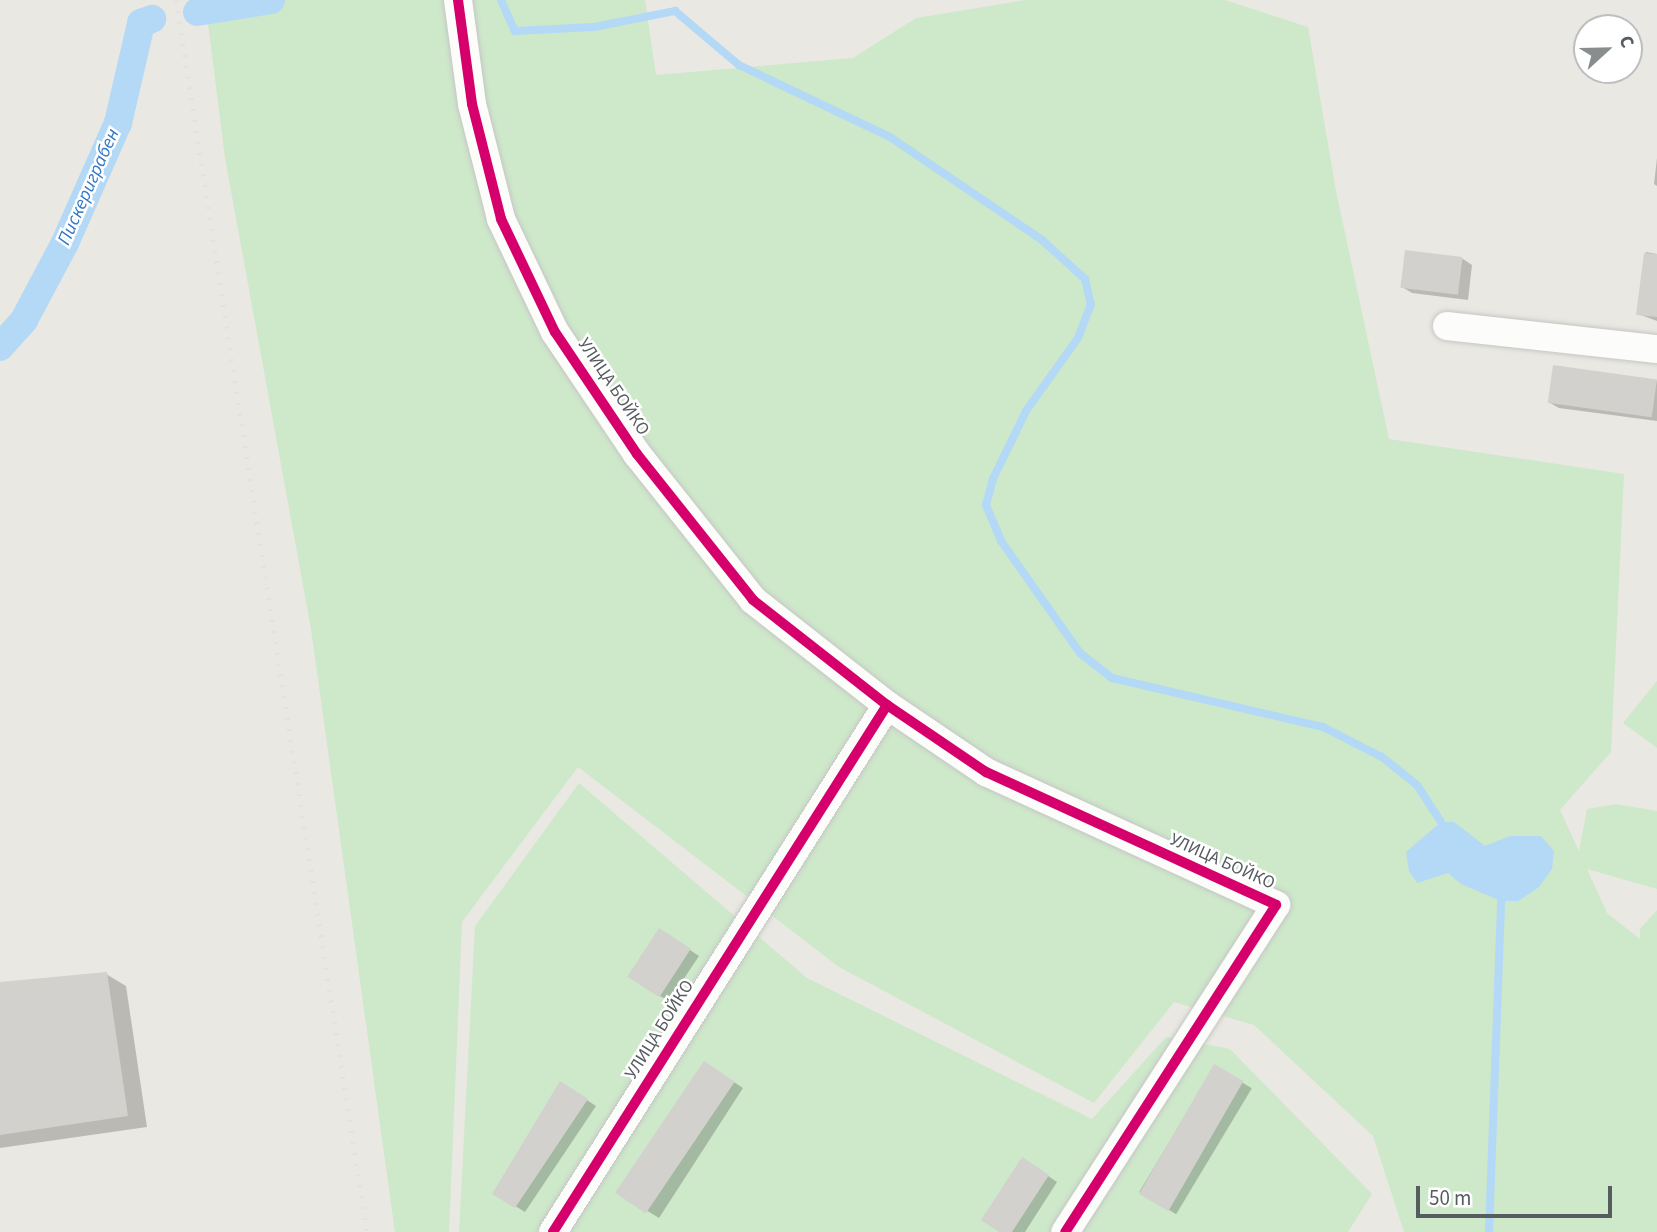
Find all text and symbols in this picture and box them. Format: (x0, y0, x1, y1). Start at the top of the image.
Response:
north arrow (1573, 14, 1643, 84)
text: С (1611, 32, 1641, 52)
water label: Пискериграбен (53, 125, 125, 249)
street label: УЛИЦА БОЙКО (573, 334, 653, 440)
street label: УЛИЦА БОЙКО (1166, 829, 1278, 895)
street label: УЛИЦА БОЙКО (621, 977, 699, 1083)
scale bar (1419, 1172, 1615, 1216)
text: 50 m (1429, 1183, 1471, 1213)

